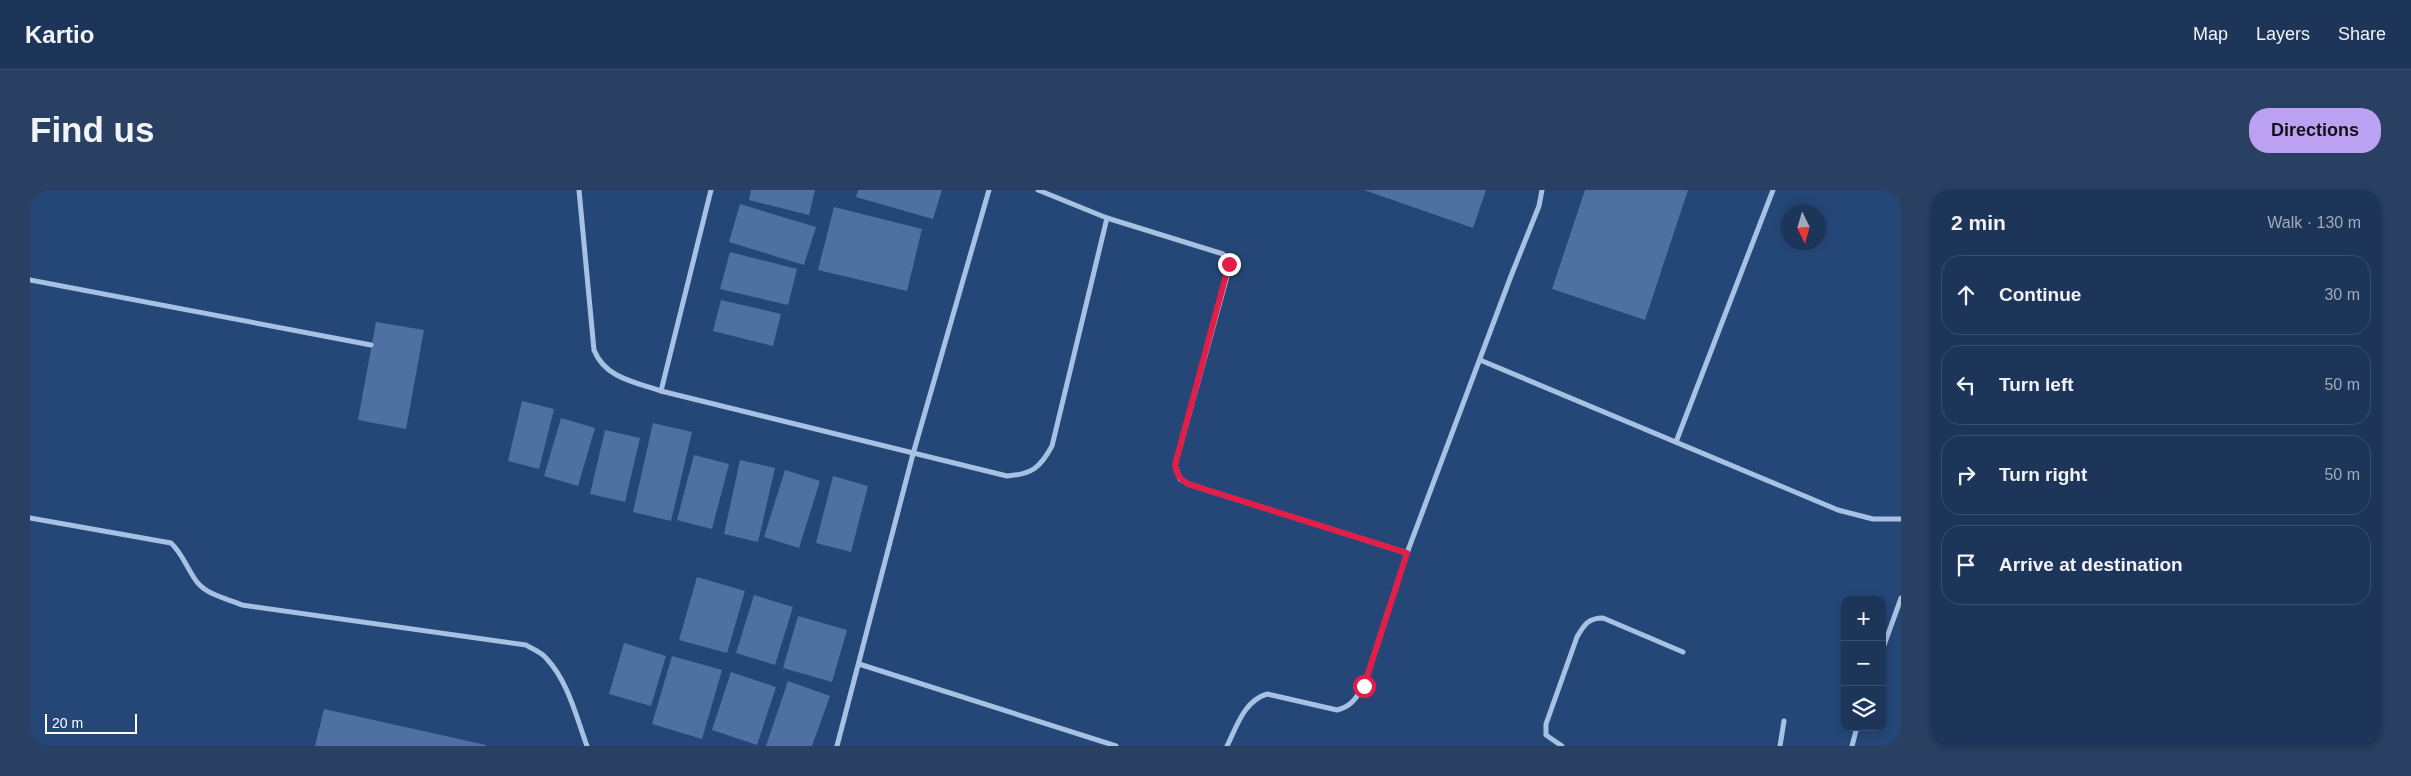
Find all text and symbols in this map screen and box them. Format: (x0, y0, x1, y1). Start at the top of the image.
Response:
text: Kartio (25, 21, 94, 48)
text: Map (2193, 24, 2228, 44)
text: Layers (2256, 24, 2310, 44)
text: Share (2338, 24, 2386, 44)
button: Directions (2249, 108, 2381, 153)
text: Find us (30, 110, 154, 149)
north arrow (1781, 205, 1826, 250)
text: 2 min (1951, 211, 2006, 234)
text: Walk · 130 m (2267, 214, 2361, 231)
route end (1218, 253, 1241, 276)
icon: ahead (1952, 281, 1980, 309)
text: Continue (1999, 284, 2081, 305)
text: 30 m (2324, 286, 2360, 303)
icon: left (1952, 371, 1980, 399)
text: Turn left (1999, 374, 2074, 395)
text: 50 m (2324, 376, 2360, 393)
icon: right (1952, 461, 1980, 489)
text: Turn right (1999, 464, 2087, 485)
text: 50 m (2324, 466, 2360, 483)
icon: arrive (1952, 551, 1980, 579)
text: Arrive at destination (1999, 554, 2183, 575)
map controls (1841, 596, 1886, 731)
button: + (1841, 596, 1886, 641)
button: − (1841, 641, 1886, 686)
route start (1353, 675, 1376, 698)
button: layers (1841, 686, 1886, 731)
scale bar (45, 711, 138, 734)
text: 20 m (52, 715, 83, 731)

